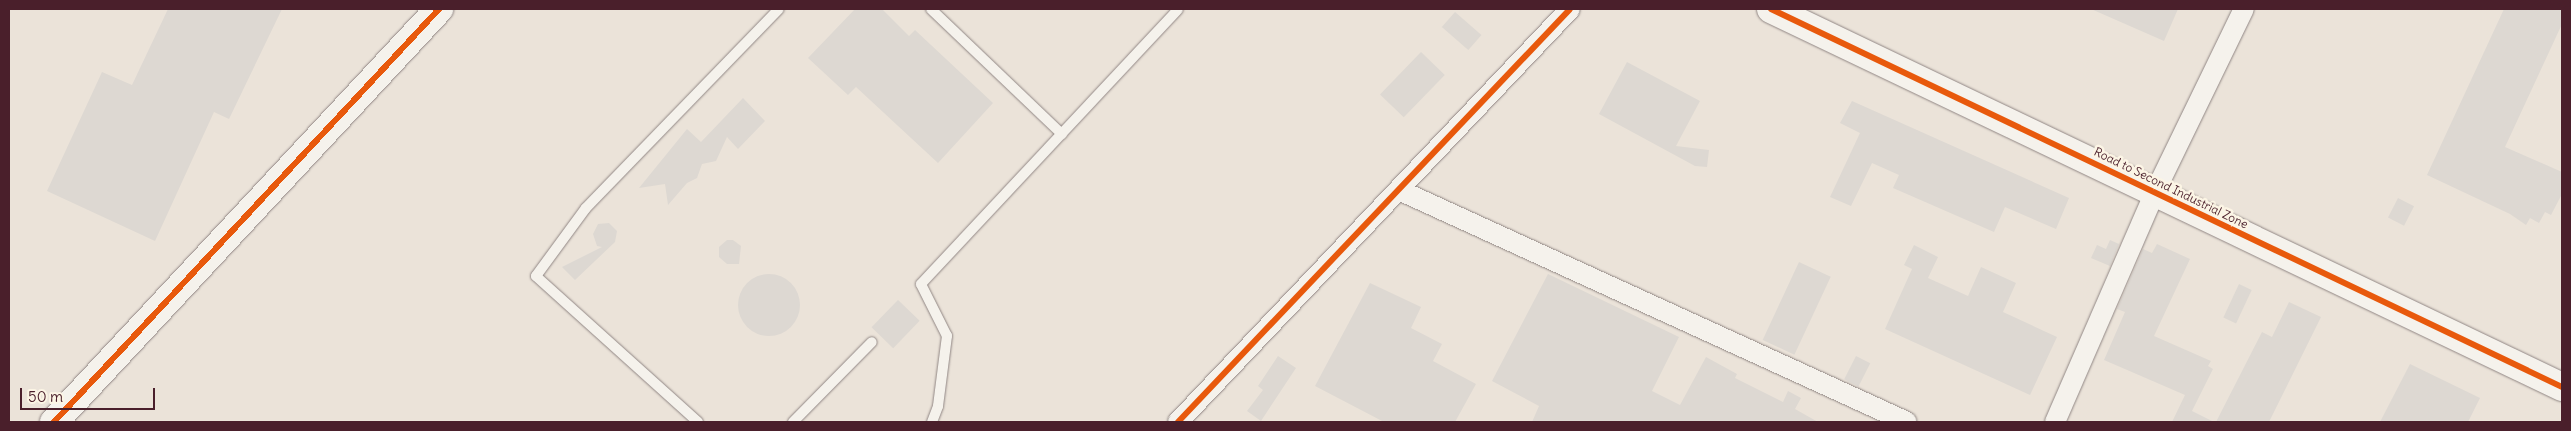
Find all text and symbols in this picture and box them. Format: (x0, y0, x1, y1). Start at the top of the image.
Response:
street label: Road to Second Industrial Zone (2092, 144, 2250, 232)
scale bar (22, 378, 158, 410)
text: 50 m (28, 387, 63, 406)

